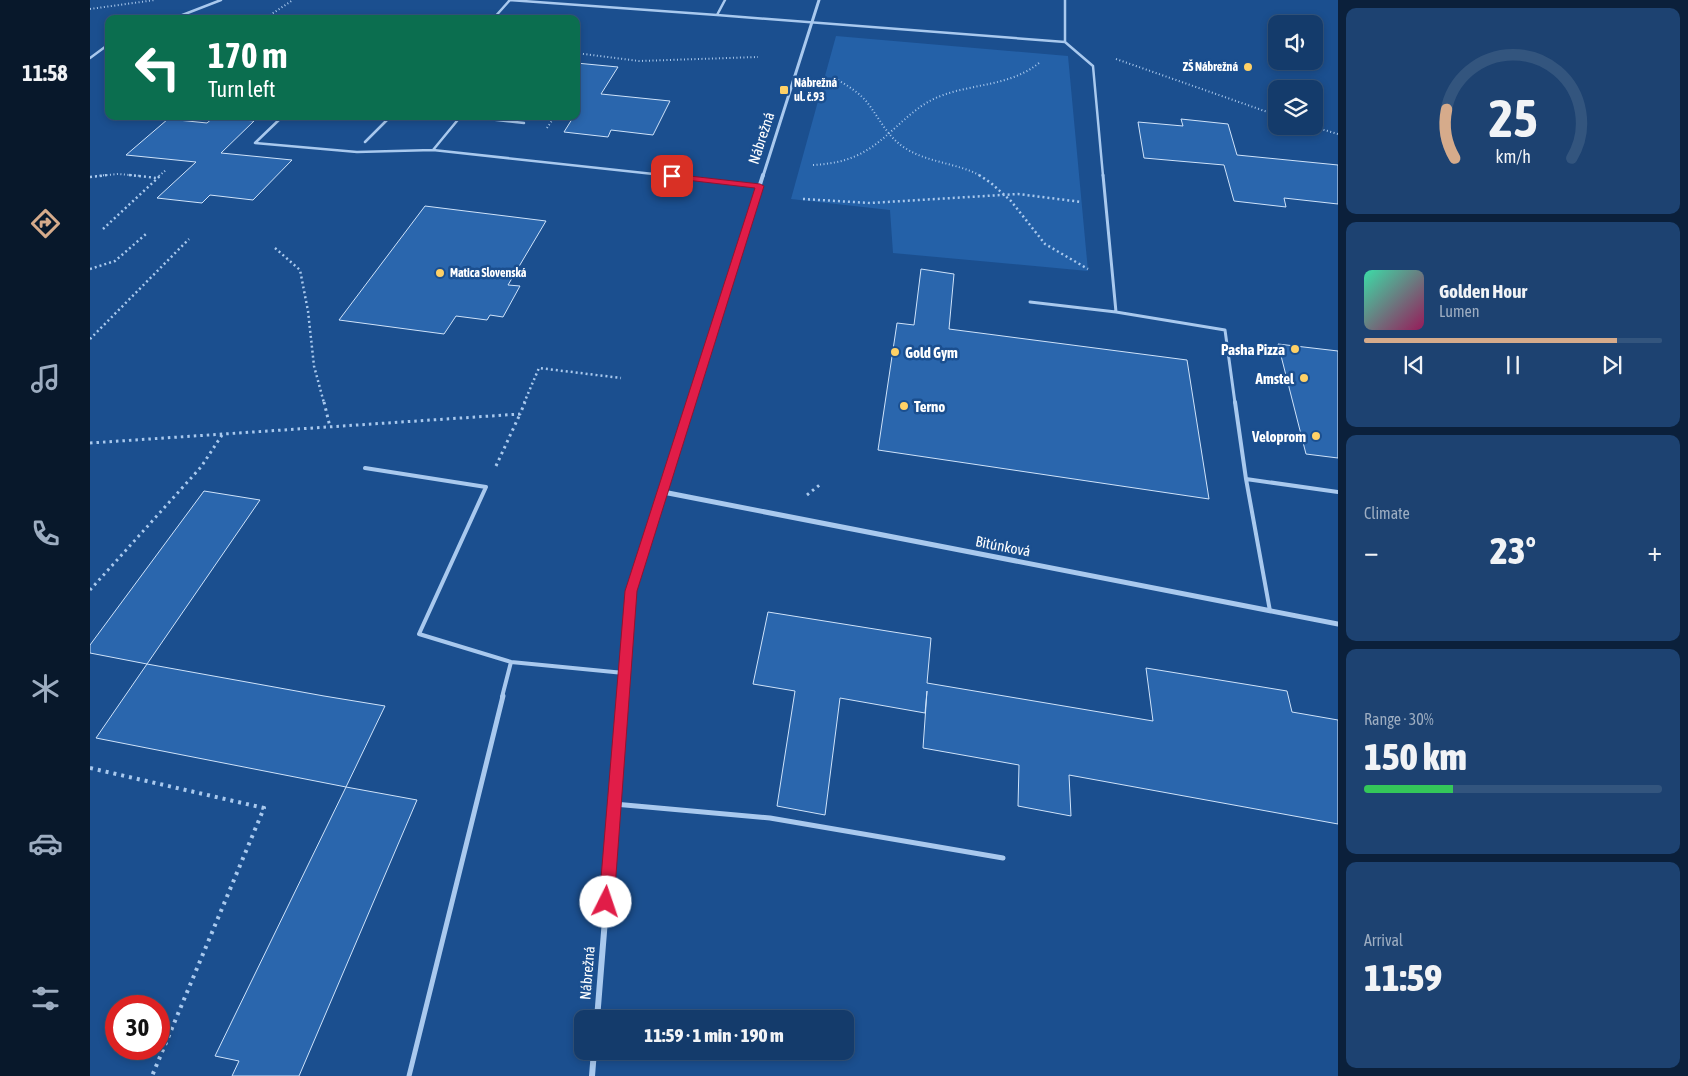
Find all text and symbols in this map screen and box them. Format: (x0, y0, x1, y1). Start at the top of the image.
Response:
map controls (1268, 15, 1323, 135)
button: sound (1268, 15, 1323, 70)
icon: left (125, 35, 190, 100)
text: 170 m (208, 35, 287, 75)
place label: ZŠ Nábrežná (1183, 59, 1238, 74)
text: 11:58 (22, 60, 68, 86)
marker: ZŠ Nábrežná (1242, 61, 1254, 73)
text: Turn left (208, 76, 275, 102)
place label: Nábrežná ul. č.93 (794, 76, 837, 104)
button: layers (1268, 80, 1323, 135)
marker: Nábrežná ul. č.93 (778, 84, 790, 96)
text: 25 (1489, 88, 1537, 148)
street label: Nábrežná (745, 110, 777, 166)
text: km/h (1495, 146, 1531, 167)
pin (651, 155, 693, 197)
icon: arrive (658, 162, 686, 190)
icon: directions (28, 206, 63, 241)
place label: Matica Slovenská (450, 266, 527, 280)
marker: Matica Slovenská (434, 267, 446, 279)
text: Golden Hour (1439, 280, 1527, 302)
text: Lumen (1439, 302, 1479, 320)
place label: Pasha Pizza (1221, 341, 1285, 358)
marker: Pasha Pizza (1289, 343, 1301, 355)
place label: Gold Gym (905, 344, 958, 361)
marker: Gold Gym (889, 346, 901, 358)
icon: previous (1400, 351, 1428, 379)
icon: pause (1499, 351, 1527, 379)
icon: next (1598, 351, 1626, 379)
icon: music (28, 361, 63, 396)
place label: Amstel (1255, 370, 1295, 387)
marker: Amstel (1298, 372, 1310, 384)
place label: Terno (914, 398, 945, 415)
marker: Terno (898, 400, 910, 412)
place label: Veloprom (1251, 428, 1306, 445)
marker: Veloprom (1310, 430, 1322, 442)
text: Climate (1364, 504, 1410, 522)
icon: phone (28, 516, 63, 551)
text: 23° (1490, 529, 1536, 572)
street label: Bitúnková (974, 532, 1032, 560)
text: − (1364, 535, 1379, 567)
text: + (1647, 535, 1662, 567)
icon: climate (28, 671, 63, 706)
text: Range · 30% (1364, 710, 1434, 728)
text: 150 km (1364, 735, 1467, 778)
icon: car (28, 826, 63, 861)
position arrow (579, 875, 631, 927)
text: Arrival (1364, 931, 1403, 949)
street label: Nábrežná (576, 945, 598, 1001)
text: 11:59 (1364, 956, 1442, 999)
icon: filters (28, 981, 63, 1016)
speed limit sign: 30 (105, 995, 170, 1060)
text: 11:59 · 1 min · 190 m (644, 1024, 784, 1046)

